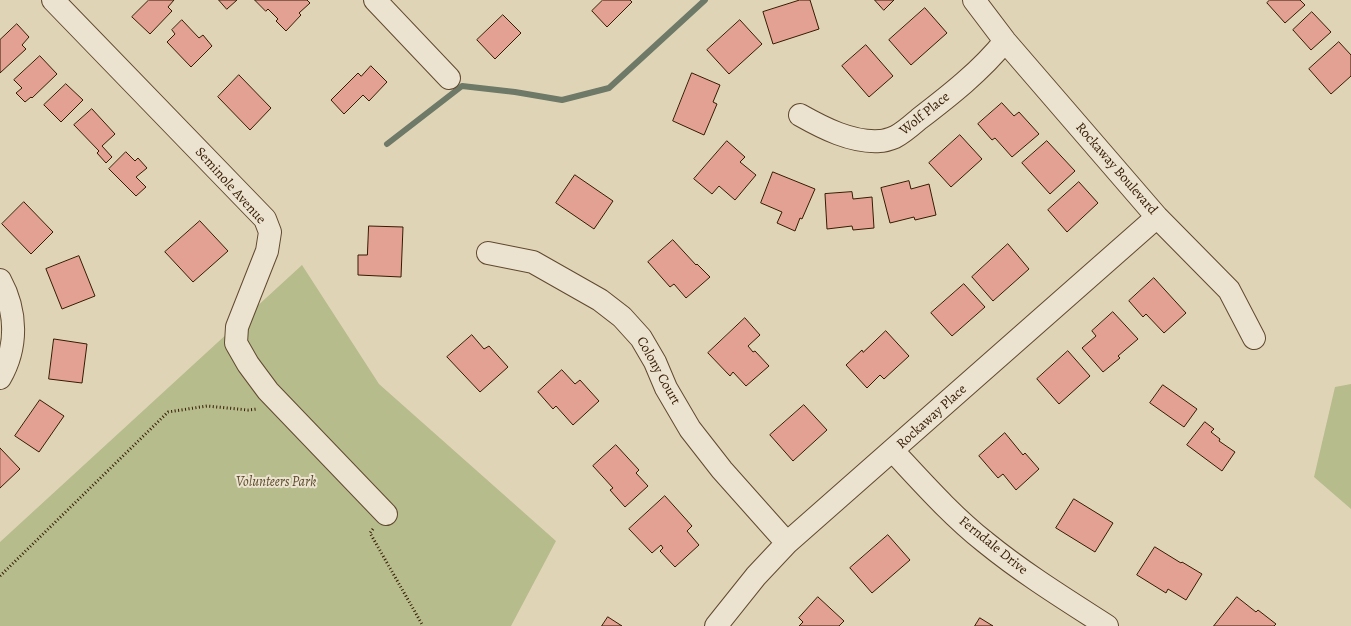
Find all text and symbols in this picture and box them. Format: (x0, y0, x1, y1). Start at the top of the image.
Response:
street label: Wolf Place (897, 89, 953, 139)
street label: Rockaway Boulevard (1071, 119, 1161, 219)
street label: Seminole Avenue (191, 144, 269, 228)
street label: Colony Court (632, 334, 684, 408)
street label: Rockaway Place (893, 381, 971, 453)
park label: Volunteers Park (236, 475, 316, 491)
street label: Ferndale Drive (955, 513, 1031, 579)

